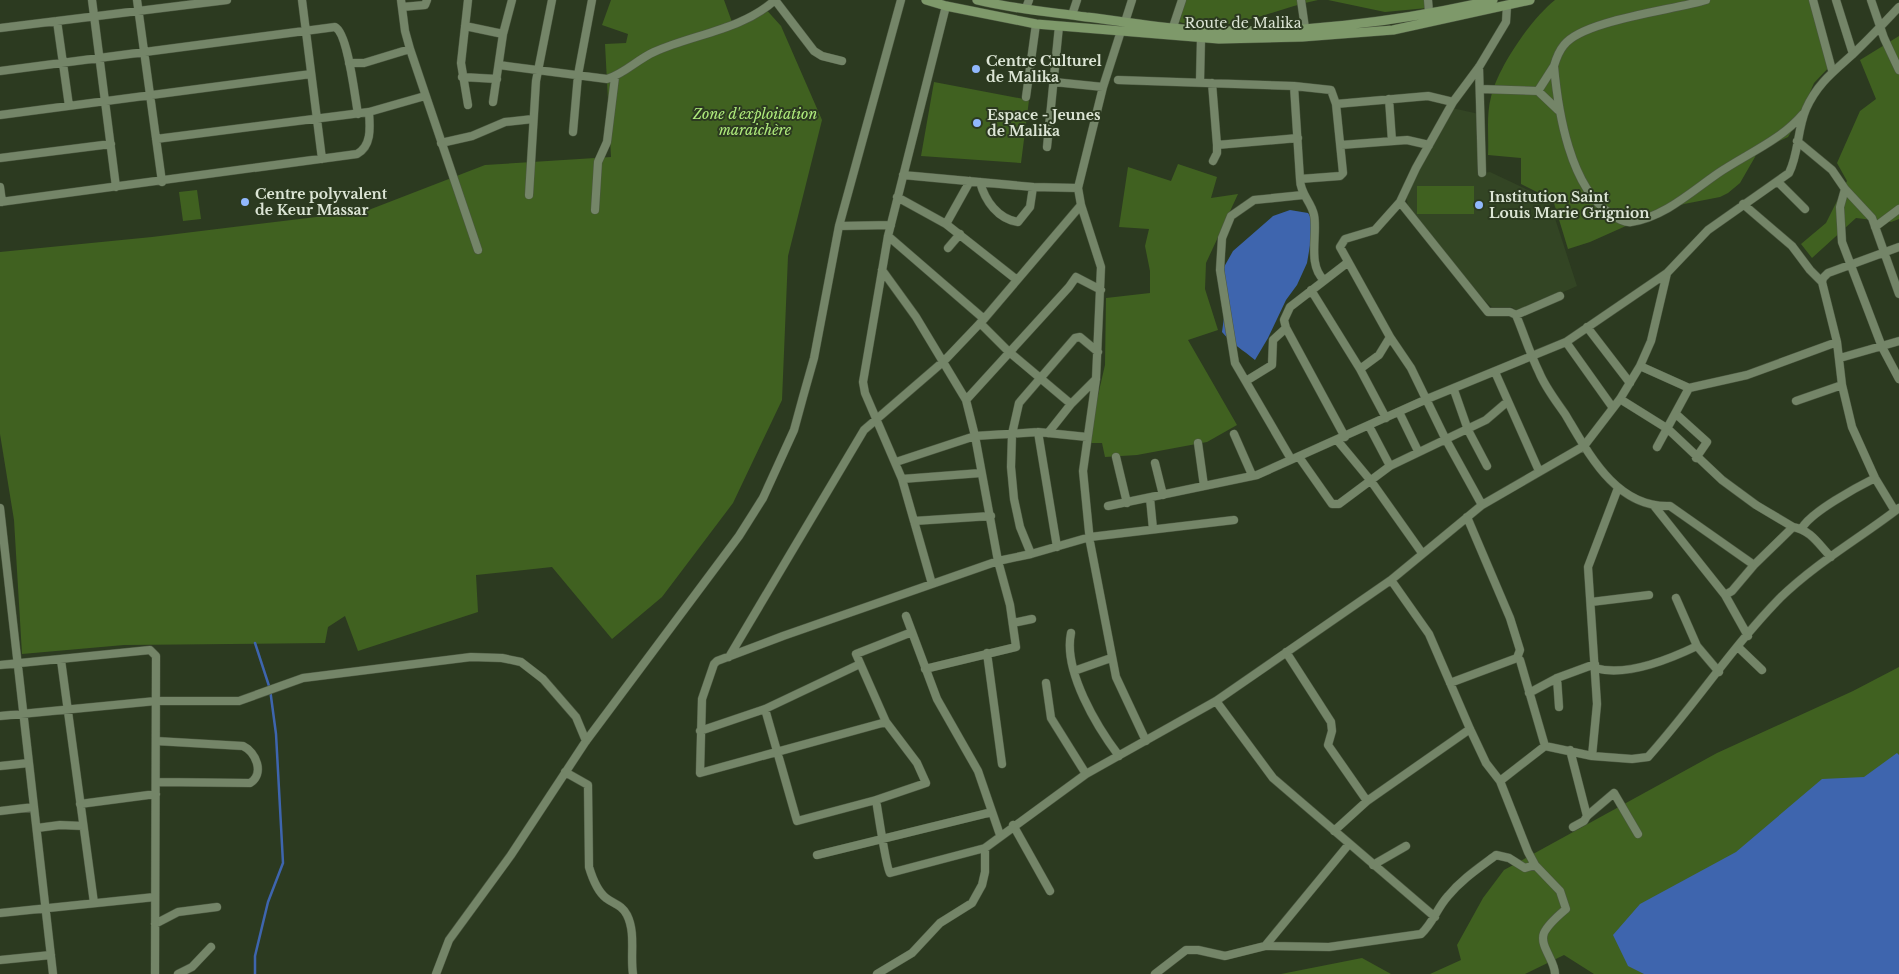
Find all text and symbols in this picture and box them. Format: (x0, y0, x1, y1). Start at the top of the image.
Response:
street label: Route de Malika (1185, 14, 1302, 32)
place label: Centre Culturel de Malika (986, 52, 1102, 86)
marker: Centre Culturel de Malika (970, 63, 982, 75)
park label: Zone d'exploitation maraichère (692, 105, 817, 139)
place label: Espace - Jeunes de Malika (987, 106, 1101, 140)
marker: Espace - Jeunes de Malika (971, 117, 983, 129)
place label: Centre polyvalent de Keur Massar (255, 185, 388, 219)
place label: Institution Saint Louis Marie Grignion (1489, 188, 1650, 222)
marker: Centre polyvalent de Keur Massar (239, 196, 251, 208)
marker: Institution Saint Louis Marie Grignion (1473, 199, 1485, 211)

